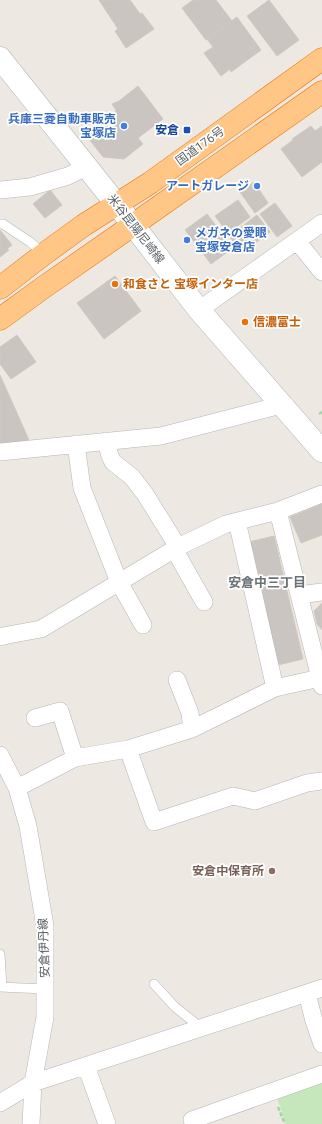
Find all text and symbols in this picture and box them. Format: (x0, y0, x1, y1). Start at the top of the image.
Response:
place label: 兵庫三菱自動車販売 宝塚店 (8, 112, 116, 140)
marker: 兵庫三菱自動車販売 宝塚店 (119, 121, 129, 131)
place label: 安倉 (155, 123, 179, 137)
street label: 国道176号 (173, 124, 227, 168)
marker: 安倉 (182, 125, 192, 135)
place label: アートガレージ (166, 179, 249, 193)
marker: アートガレージ (252, 181, 262, 191)
street label: 米谷昆陽尼崎線 (105, 192, 167, 266)
place label: メガネの愛眼 宝塚安倉店 (195, 226, 267, 254)
marker: メガネの愛眼 宝塚安倉店 (182, 235, 192, 245)
place label: 和食さと 宝塚インター店 (123, 277, 258, 291)
marker: 和食さと 宝塚インター店 (110, 279, 120, 289)
place label: 信濃富士 (253, 315, 301, 329)
marker: 信濃富士 (240, 317, 250, 327)
district label: 安倉中三丁目 (228, 575, 306, 590)
place label: 安倉中保育所 (192, 864, 264, 878)
marker: 安倉中保育所 (267, 866, 277, 876)
street label: 安倉伊丹線 (36, 918, 52, 978)

